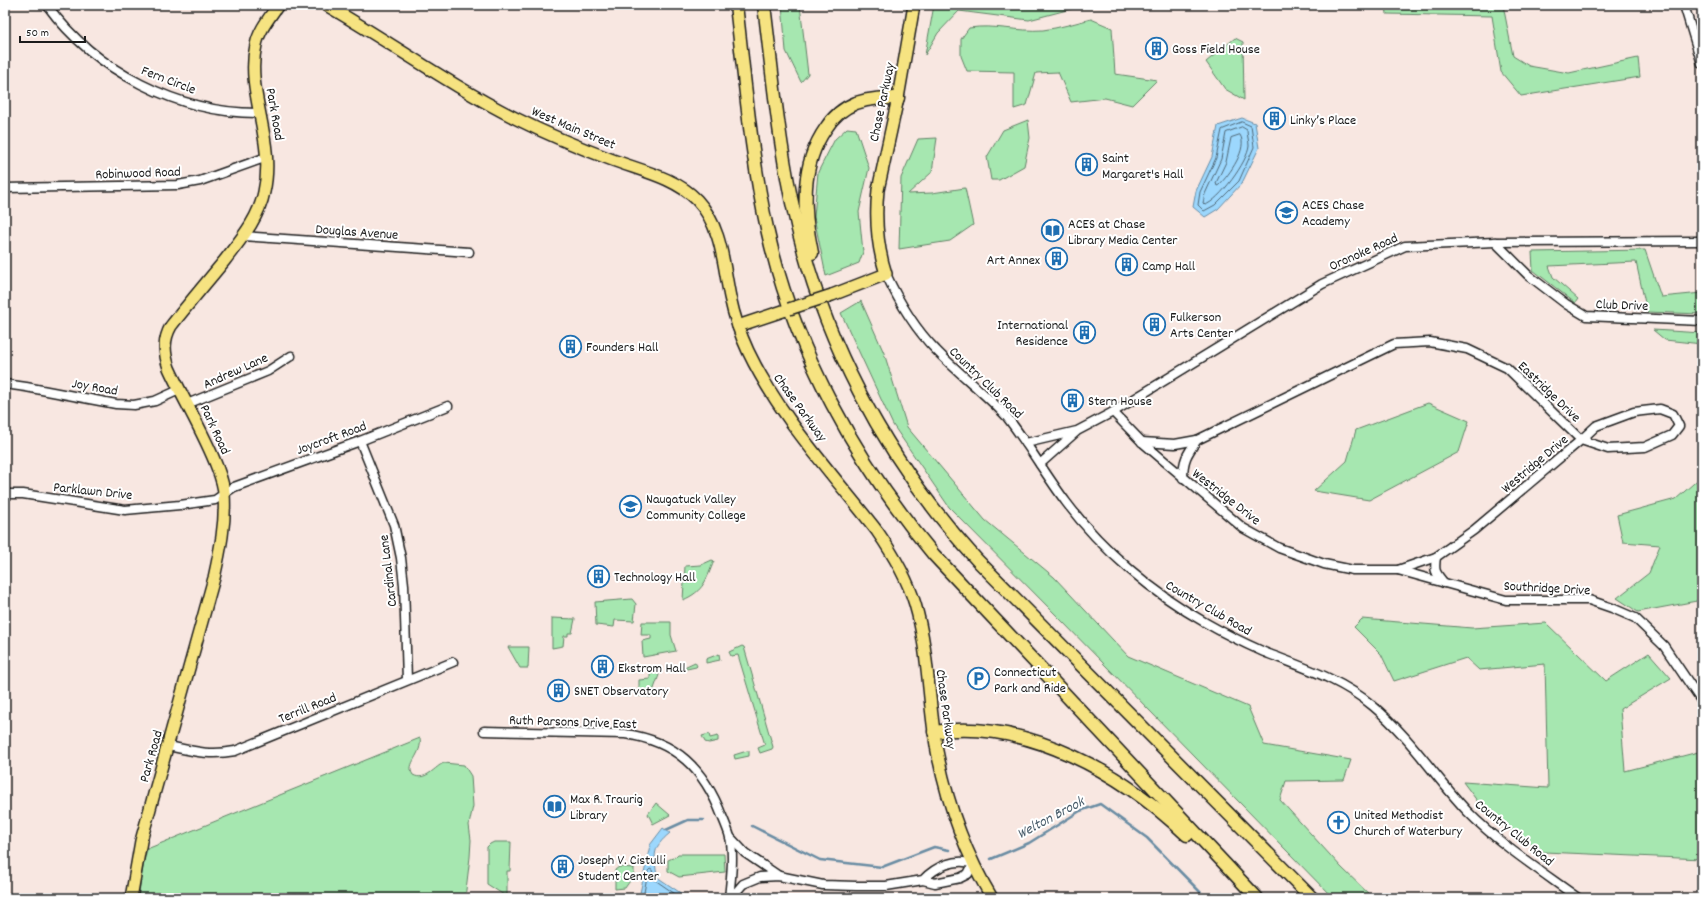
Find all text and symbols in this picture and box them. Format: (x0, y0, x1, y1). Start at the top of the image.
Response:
scale bar (20, 18, 85, 44)
text: 50 m (26, 25, 49, 42)
building icon: Goss Field House (1144, 35, 1170, 61)
place label: Goss Field House (1172, 40, 1260, 60)
street label: Fern Circle (138, 61, 199, 100)
street label: Chase Parkway (865, 61, 901, 144)
street label: Park Road (260, 86, 289, 142)
street label: West Main Street (528, 102, 618, 156)
building icon: Linky’s Place (1261, 106, 1287, 132)
place label: Linky’s Place (1290, 111, 1356, 131)
place label: Saint Margaret's Hall (1102, 149, 1184, 185)
building icon: Saint Margaret's Hall (1074, 152, 1100, 178)
street label: Robinwood Road (95, 163, 181, 185)
place label: ACES Chase Academy (1302, 196, 1364, 232)
school or university icon: ACES Chase Academy (1274, 199, 1300, 225)
place label: ACES at Chase Library Media Center (1068, 215, 1178, 251)
library icon: ACES at Chase Library Media Center (1040, 218, 1066, 244)
street label: Douglas Avenue (315, 220, 399, 246)
street label: Oronoke Road (1326, 229, 1401, 277)
building icon: Art Annex (1043, 246, 1069, 272)
place label: Art Annex (987, 251, 1040, 271)
building icon: Camp Hall (1113, 252, 1139, 278)
place label: Camp Hall (1142, 257, 1196, 277)
street label: Club Drive (1595, 295, 1649, 317)
place label: Fulkerson Arts Center (1170, 308, 1234, 344)
building icon: Fulkerson Arts Center (1142, 311, 1168, 337)
place label: International Residence (997, 316, 1069, 352)
building icon: International Residence (1071, 319, 1097, 345)
building icon: Founders Hall (558, 333, 584, 359)
place label: Founders Hall (586, 338, 659, 358)
street label: Country Club Road (944, 343, 1027, 424)
street label: Andrew Lane (200, 349, 271, 395)
street label: Eastridge Drive (1513, 357, 1585, 428)
street label: Chase Parkway (768, 370, 831, 447)
street label: Joy Road (70, 374, 119, 402)
building icon: Stern House (1059, 387, 1085, 413)
place label: Stern House (1088, 392, 1152, 412)
street label: Park Road (194, 401, 235, 458)
street label: Joycroft Road (294, 417, 370, 461)
street label: Westridge Drive (1497, 430, 1573, 499)
street label: Westridge Drive (1187, 464, 1264, 531)
street label: Parklawn Drive (52, 478, 133, 506)
place label: Naugatuck Valley Community College (646, 490, 746, 526)
school or university icon: Naugatuck Valley Community College (617, 493, 643, 519)
street label: Cardinal Lane (375, 534, 403, 608)
building icon: Technology Hall (586, 563, 612, 589)
place label: Technology Hall (614, 568, 696, 588)
street label: Country Club Road (1161, 576, 1255, 642)
street label: Southridge Drive (1503, 577, 1591, 601)
building icon: Ekstrom Hall (590, 654, 616, 680)
place label: Ekstrom Hall (618, 659, 686, 679)
place label: Connecticut Park and Ride (994, 663, 1066, 699)
parking icon: Connecticut Park and Ride (966, 666, 992, 692)
street label: Chase Parkway (930, 668, 961, 751)
building icon: SNET Observatory (546, 677, 572, 703)
place label: SNET Observatory (574, 682, 669, 702)
street label: Terrill Road (276, 688, 340, 730)
street label: Ruth Parsons Drive East (509, 711, 637, 735)
street label: Park Road (135, 728, 169, 785)
place label: Max R. Traurig Library (570, 790, 643, 826)
water label: Welton Brook (1013, 791, 1090, 846)
library icon: Max R. Traurig Library (541, 793, 567, 819)
street label: Country Club Road (1470, 795, 1558, 872)
place label: United Methodist Church of Waterbury (1354, 806, 1463, 842)
church icon: United Methodist Church of Waterbury (1325, 809, 1351, 835)
place label: Joseph V. Cistulli Student Center (578, 851, 666, 887)
building icon: Joseph V. Cistulli Student Center (550, 854, 576, 880)

